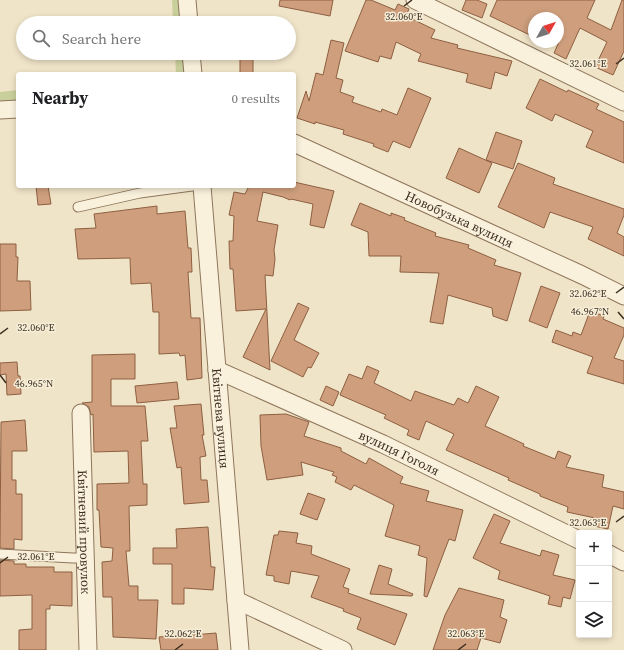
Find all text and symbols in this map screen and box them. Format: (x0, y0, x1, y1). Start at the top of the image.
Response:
text: 32.060°E (385, 10, 423, 23)
north arrow (528, 12, 564, 48)
search box (16, 16, 296, 60)
icon: search (30, 27, 52, 49)
text: Search here (62, 28, 141, 49)
text: 32.061°E (569, 57, 607, 70)
text: Nearby (32, 86, 88, 110)
text: 0 results (232, 90, 280, 107)
street label: Новобузька вулиця (402, 187, 516, 251)
text: 32.062°E (569, 287, 607, 300)
text: 46.967°N (571, 305, 609, 318)
text: 32.060°E (17, 321, 55, 334)
street label: Квітнева вулиця (208, 367, 233, 469)
text: 46.965°N (15, 377, 53, 390)
street label: вулиця Гоголя (356, 426, 442, 479)
street label: Квітневий провулок (74, 470, 94, 594)
text: 32.063°E (569, 516, 607, 529)
map controls (576, 530, 612, 638)
button: + (576, 530, 612, 566)
text: 32.061°E (17, 550, 55, 563)
button: − (576, 566, 612, 602)
button: layers (576, 602, 612, 638)
text: 32.062°E (164, 627, 202, 640)
text: 32.063°E (447, 627, 485, 640)

